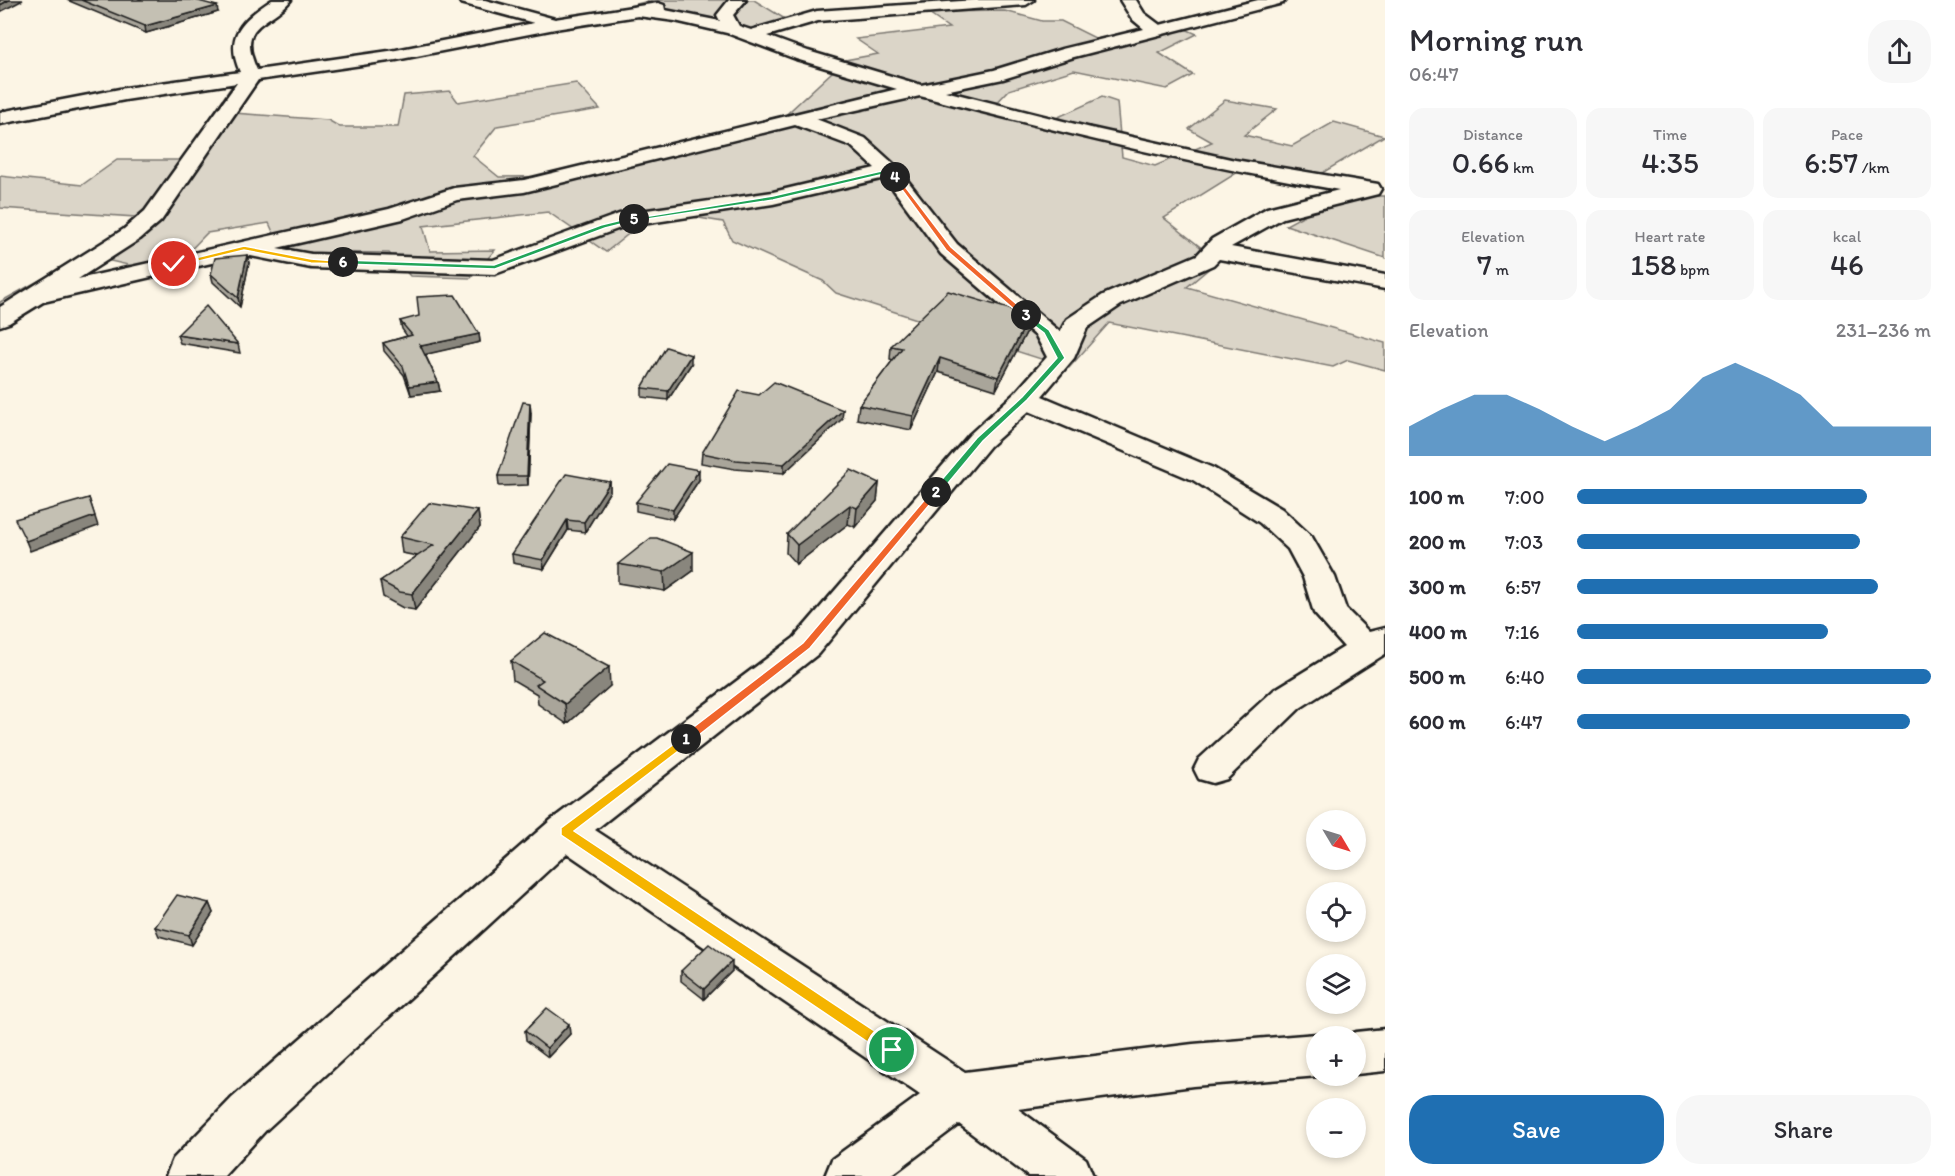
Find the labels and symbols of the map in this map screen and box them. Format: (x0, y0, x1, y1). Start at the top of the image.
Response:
pin: 4 (880, 162, 910, 192)
pin: 5 (619, 204, 649, 234)
pin (148, 238, 199, 289)
pin: 6 (328, 247, 358, 277)
pin: 3 (1011, 300, 1041, 330)
pin: 2 (921, 477, 951, 507)
pin: 1 (671, 724, 701, 754)
north arrow (1306, 810, 1366, 870)
pin (866, 1024, 917, 1075)

